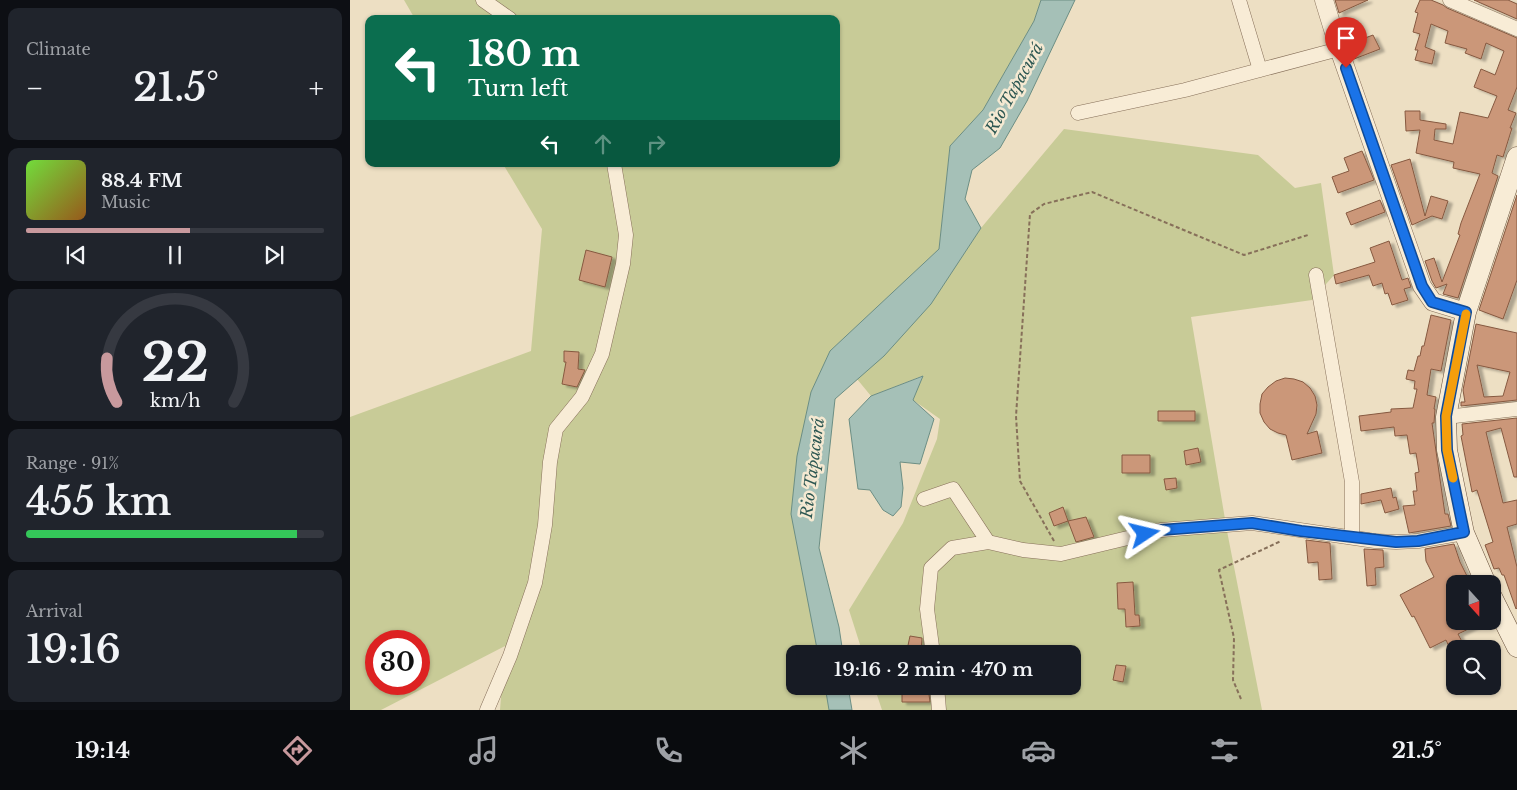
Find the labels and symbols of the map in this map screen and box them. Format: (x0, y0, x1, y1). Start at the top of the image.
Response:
pin (1325, 17, 1367, 68)
water label: Rio Tapacurá (980, 39, 1047, 138)
water label: Rio Tapacurá (796, 417, 828, 520)
position arrow (1118, 507, 1170, 559)
north arrow (1446, 575, 1501, 630)
speed limit sign: 30 (365, 630, 430, 695)

